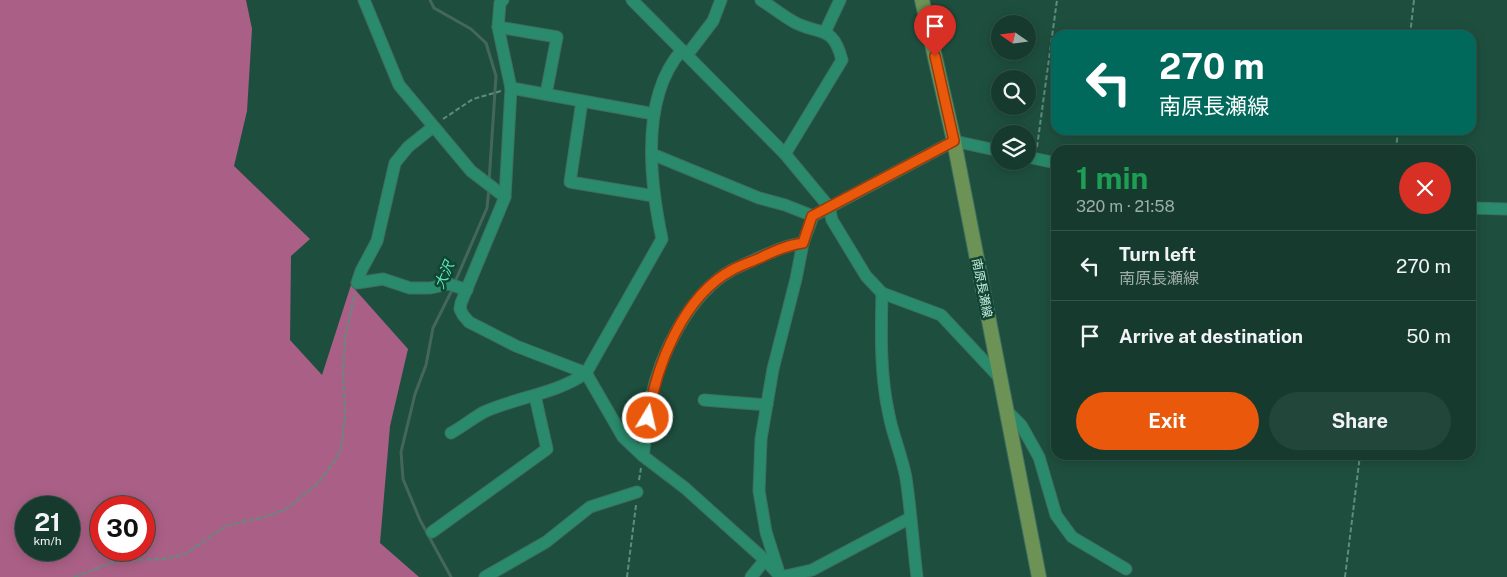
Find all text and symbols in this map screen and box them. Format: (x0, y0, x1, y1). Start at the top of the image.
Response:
pin (914, 5, 956, 56)
icon: arrive (921, 12, 949, 40)
north arrow (991, 15, 1036, 60)
map controls (991, 15, 1036, 170)
text: 270 m (1159, 46, 1265, 87)
icon: left (1076, 50, 1141, 115)
button: search (991, 70, 1036, 115)
text: 南原長瀬線 (1159, 93, 1269, 119)
button: layers (991, 125, 1036, 170)
text: 1 min (1076, 160, 1148, 196)
button: close (1399, 162, 1451, 214)
text: 320 m · 21:58 (1076, 197, 1175, 216)
text: Turn left (1119, 243, 1196, 265)
icon: left (1076, 252, 1104, 280)
text: 270 m (1396, 255, 1451, 277)
water label: 大沢 (431, 257, 458, 291)
street label: 南原長瀬線 (969, 257, 995, 319)
text: 南原長瀬線 (1119, 269, 1199, 288)
icon: arrive (1076, 322, 1104, 350)
text: Arrive at destination (1119, 325, 1303, 347)
text: 50 m (1406, 325, 1451, 347)
position arrow (621, 391, 673, 443)
button: Exit (1076, 392, 1259, 450)
button: Share (1269, 392, 1451, 450)
speed limit sign: 30 (90, 496, 155, 561)
text: 21 (34, 507, 61, 537)
text: km/h (33, 534, 62, 548)

